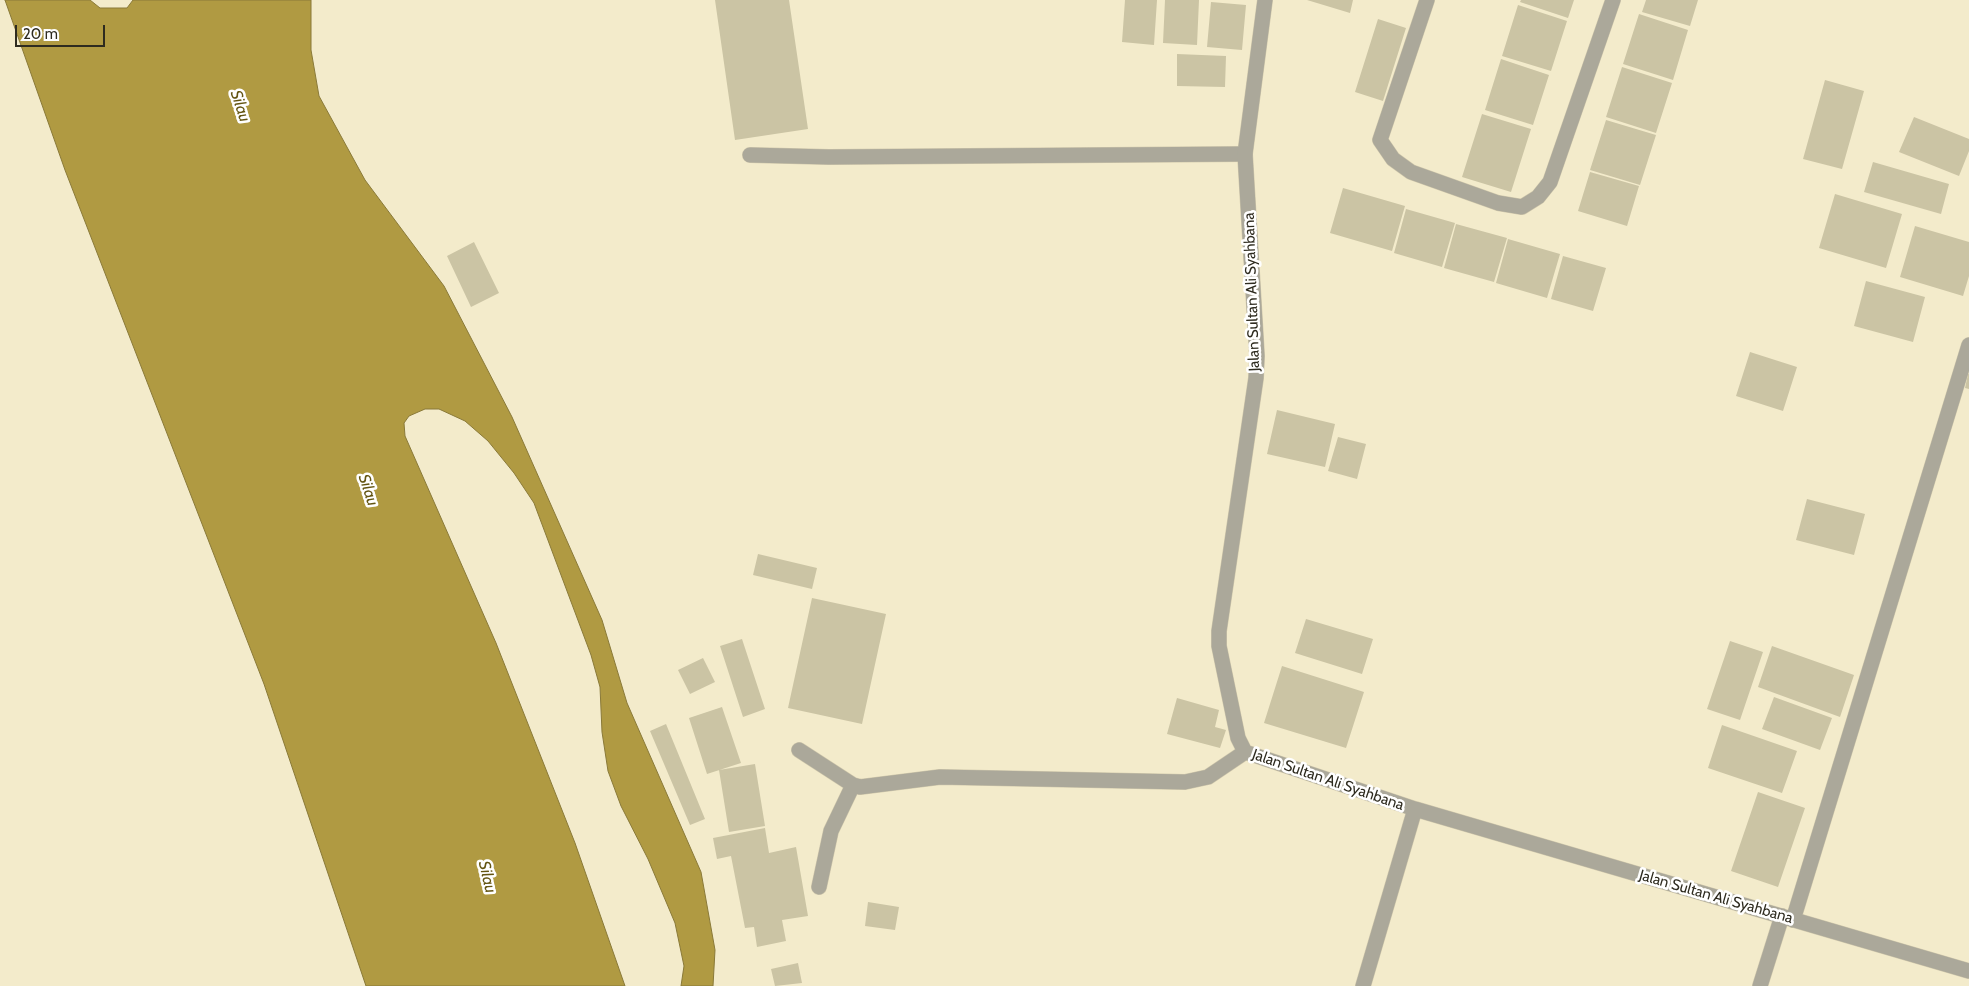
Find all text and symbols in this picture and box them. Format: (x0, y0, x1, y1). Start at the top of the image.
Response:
scale bar (18, 15, 108, 47)
text: 20 m (23, 25, 58, 43)
water label: Silau (226, 88, 254, 124)
street label: Jalan Sultan Ali Syahbana (1240, 212, 1264, 372)
water label: Silau (354, 472, 382, 508)
street label: Jalan Sultan Ali Syahbana (1250, 746, 1406, 814)
water label: Silau (474, 859, 500, 895)
street label: Jalan Sultan Ali Syahbana (1637, 866, 1795, 928)

